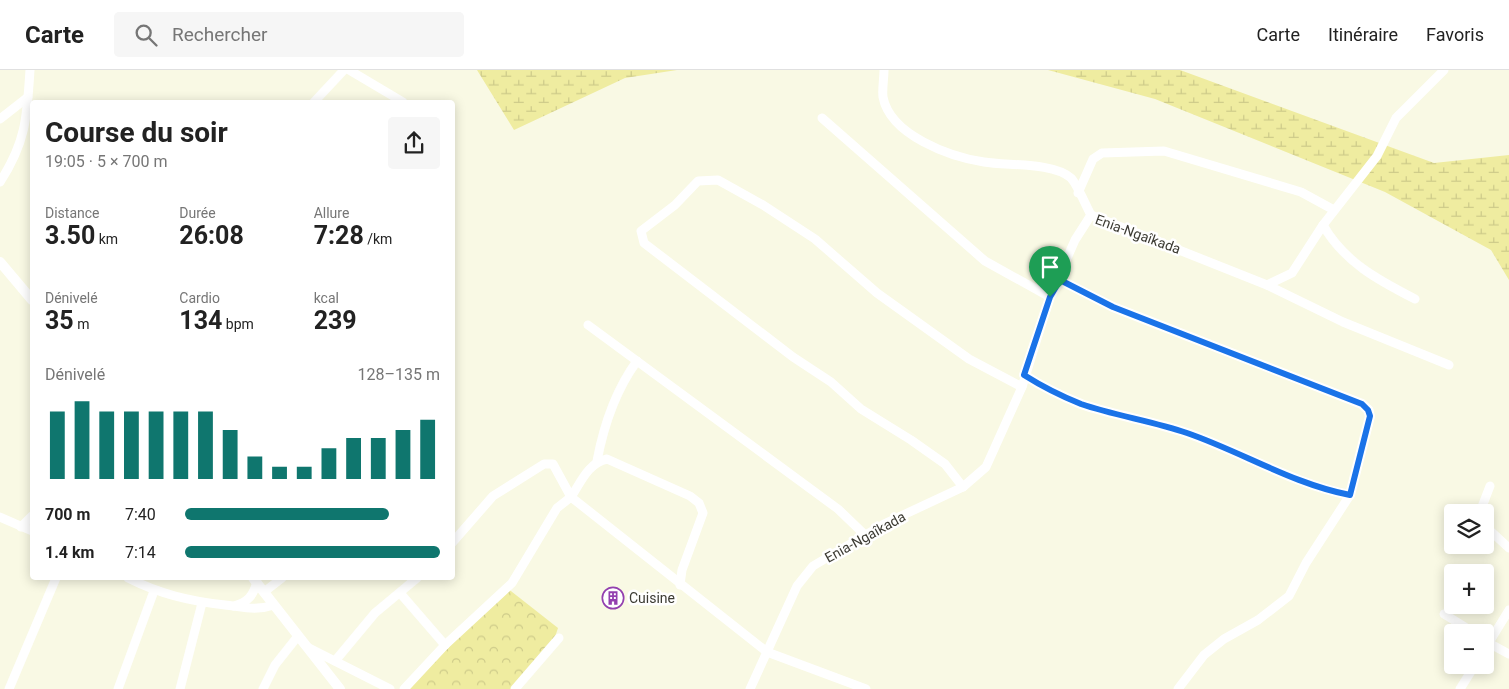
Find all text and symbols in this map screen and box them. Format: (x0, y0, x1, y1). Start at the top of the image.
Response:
search box (114, 12, 464, 57)
text: Carte (25, 21, 84, 49)
icon: search (132, 21, 160, 49)
text: Rechercher (172, 23, 267, 46)
text: Carte (1257, 24, 1300, 45)
text: Itinéraire (1328, 24, 1398, 45)
text: Favoris (1426, 24, 1484, 45)
text: Course du soir (45, 116, 228, 149)
button: share (388, 117, 440, 169)
text: 19:05 · 5 × 700 m (45, 152, 167, 171)
text: Distance (45, 205, 100, 221)
text: Durée (179, 205, 216, 221)
text: Allure (314, 205, 349, 221)
street label: Enia-Ngaîkada (1093, 211, 1183, 257)
text: 3.50 (45, 221, 95, 250)
text: 26:08 (179, 221, 244, 250)
text: 7:28 (314, 221, 364, 250)
text: km (95, 231, 118, 247)
text: /km (364, 231, 392, 247)
pin (1029, 246, 1071, 297)
icon: arrive (1036, 253, 1064, 281)
text: Dénivelé (45, 290, 98, 306)
text: Cardio (179, 290, 220, 306)
text: kcal (314, 290, 339, 306)
text: 35 (45, 306, 74, 335)
text: 134 (179, 306, 222, 335)
text: 239 (314, 306, 357, 335)
text: m (74, 316, 89, 332)
text: bpm (222, 316, 254, 332)
text: Dénivelé (45, 365, 105, 384)
text: 128–135 m (358, 365, 440, 384)
map controls (1444, 504, 1494, 674)
button: layers (1444, 504, 1494, 554)
text: 700 m (45, 505, 90, 524)
text: 7:40 (125, 505, 156, 524)
street label: Enia-Ngaîkada (822, 508, 908, 566)
text: 1.4 km (45, 543, 94, 562)
text: 7:14 (125, 543, 156, 562)
button: + (1444, 564, 1494, 614)
building icon: Cuisine (601, 586, 625, 610)
place label: Cuisine (629, 590, 675, 606)
button: − (1444, 624, 1494, 674)

